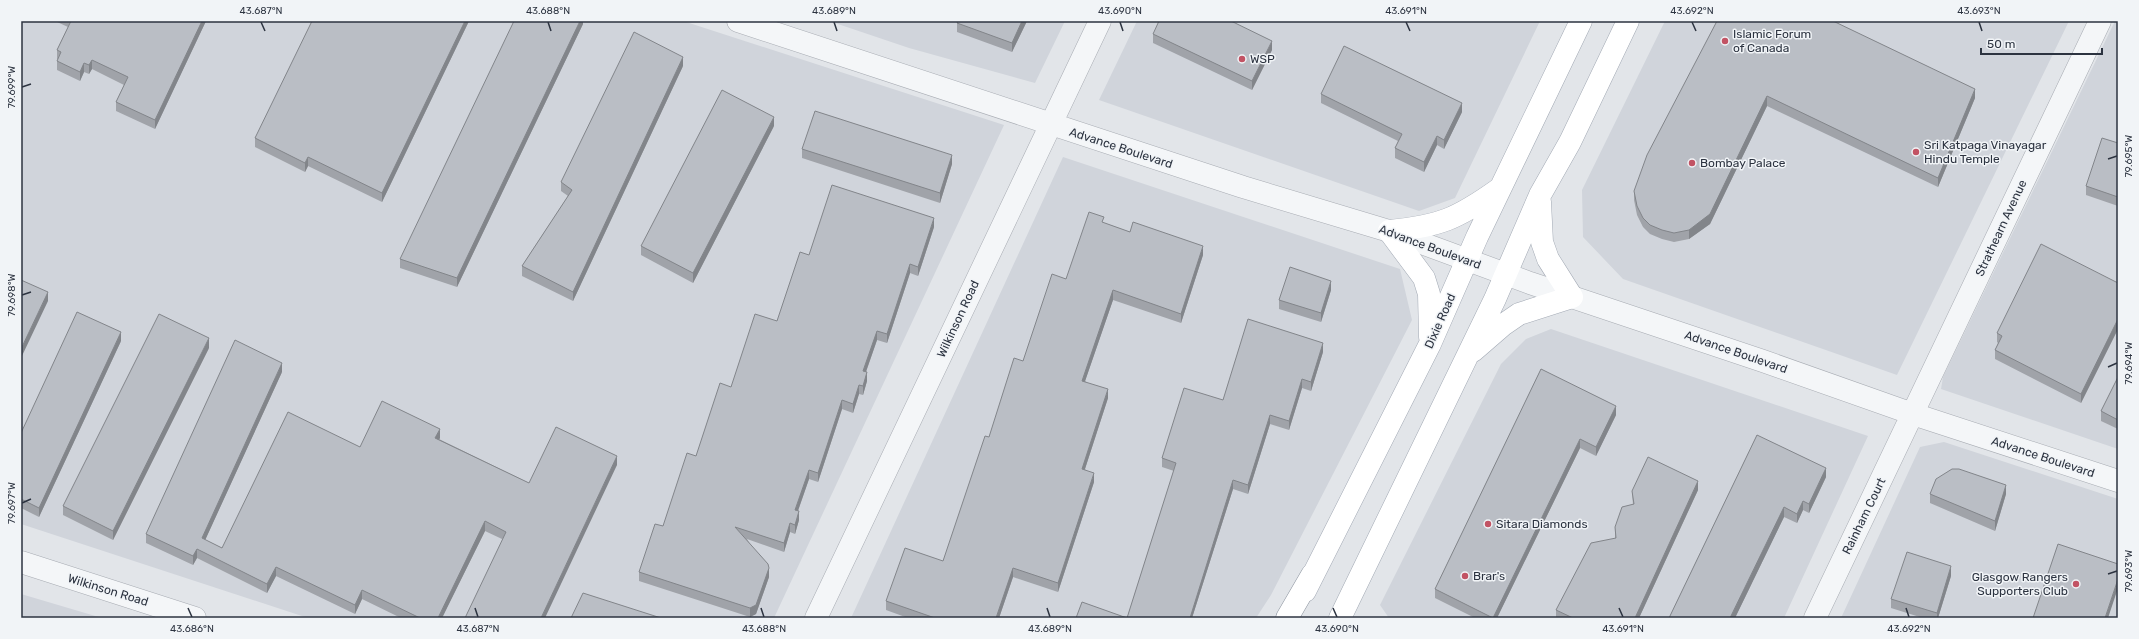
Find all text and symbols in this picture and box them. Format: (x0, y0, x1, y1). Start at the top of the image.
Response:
text: 43.687°N (240, 5, 283, 17)
text: 43.688°N (526, 5, 570, 17)
text: 43.689°N (812, 5, 856, 17)
text: 43.690°N (1098, 5, 1142, 17)
text: 43.691°N (1385, 5, 1427, 17)
text: 43.692°N (1670, 5, 1714, 17)
text: 43.693°N (1957, 5, 2001, 17)
place label: Islamic Forum of Canada (1733, 27, 1811, 55)
scale bar (1981, 30, 2102, 56)
marker: Islamic Forum of Canada (1720, 36, 1730, 46)
text: 50 m (1987, 37, 2015, 51)
place label: WSP (1250, 52, 1275, 66)
marker: WSP (1237, 54, 1247, 64)
text: 79.699°W (6, 66, 18, 108)
street label: Advance Boulevard (1068, 125, 1174, 171)
text: 79.695°W (2123, 135, 2135, 177)
place label: Sri Katpaga Vinayagar Hindu Temple (1924, 138, 2047, 166)
marker: Sri Katpaga Vinayagar Hindu Temple (1911, 147, 1921, 157)
place label: Bombay Palace (1700, 156, 1786, 170)
marker: Bombay Palace (1687, 158, 1697, 168)
street label: Strathearn Avenue (1972, 177, 2030, 279)
street label: Advance Boulevard (1377, 222, 1483, 272)
text: 79.698°W (6, 273, 18, 317)
street label: Wilkinson Road (934, 278, 982, 360)
street label: Dixie Road (1422, 291, 1458, 351)
street label: Advance Boulevard (1683, 328, 1789, 376)
text: 79.694°W (2123, 342, 2135, 384)
street label: Advance Boulevard (1990, 434, 2096, 480)
street label: Rainham Court (1839, 475, 1889, 557)
text: 79.697°W (6, 482, 18, 524)
place label: Sitara Diamonds (1496, 517, 1588, 531)
marker: Sitara Diamonds (1483, 519, 1493, 529)
text: 79.693°W (2123, 550, 2135, 592)
place label: Brar's (1473, 569, 1505, 583)
place label: Glasgow Rangers Supporters Club (1972, 570, 2068, 598)
street label: Wilkinson Road (66, 571, 150, 609)
marker: Brar's (1460, 571, 1470, 581)
marker: Glasgow Rangers Supporters Club (2071, 579, 2081, 589)
text: 43.686°N (170, 623, 214, 635)
text: 43.687°N (457, 623, 500, 635)
text: 43.688°N (742, 623, 786, 635)
text: 43.689°N (1028, 623, 1072, 635)
text: 43.690°N (1315, 623, 1359, 635)
text: 43.691°N (1602, 623, 1644, 635)
text: 43.692°N (1887, 623, 1931, 635)

